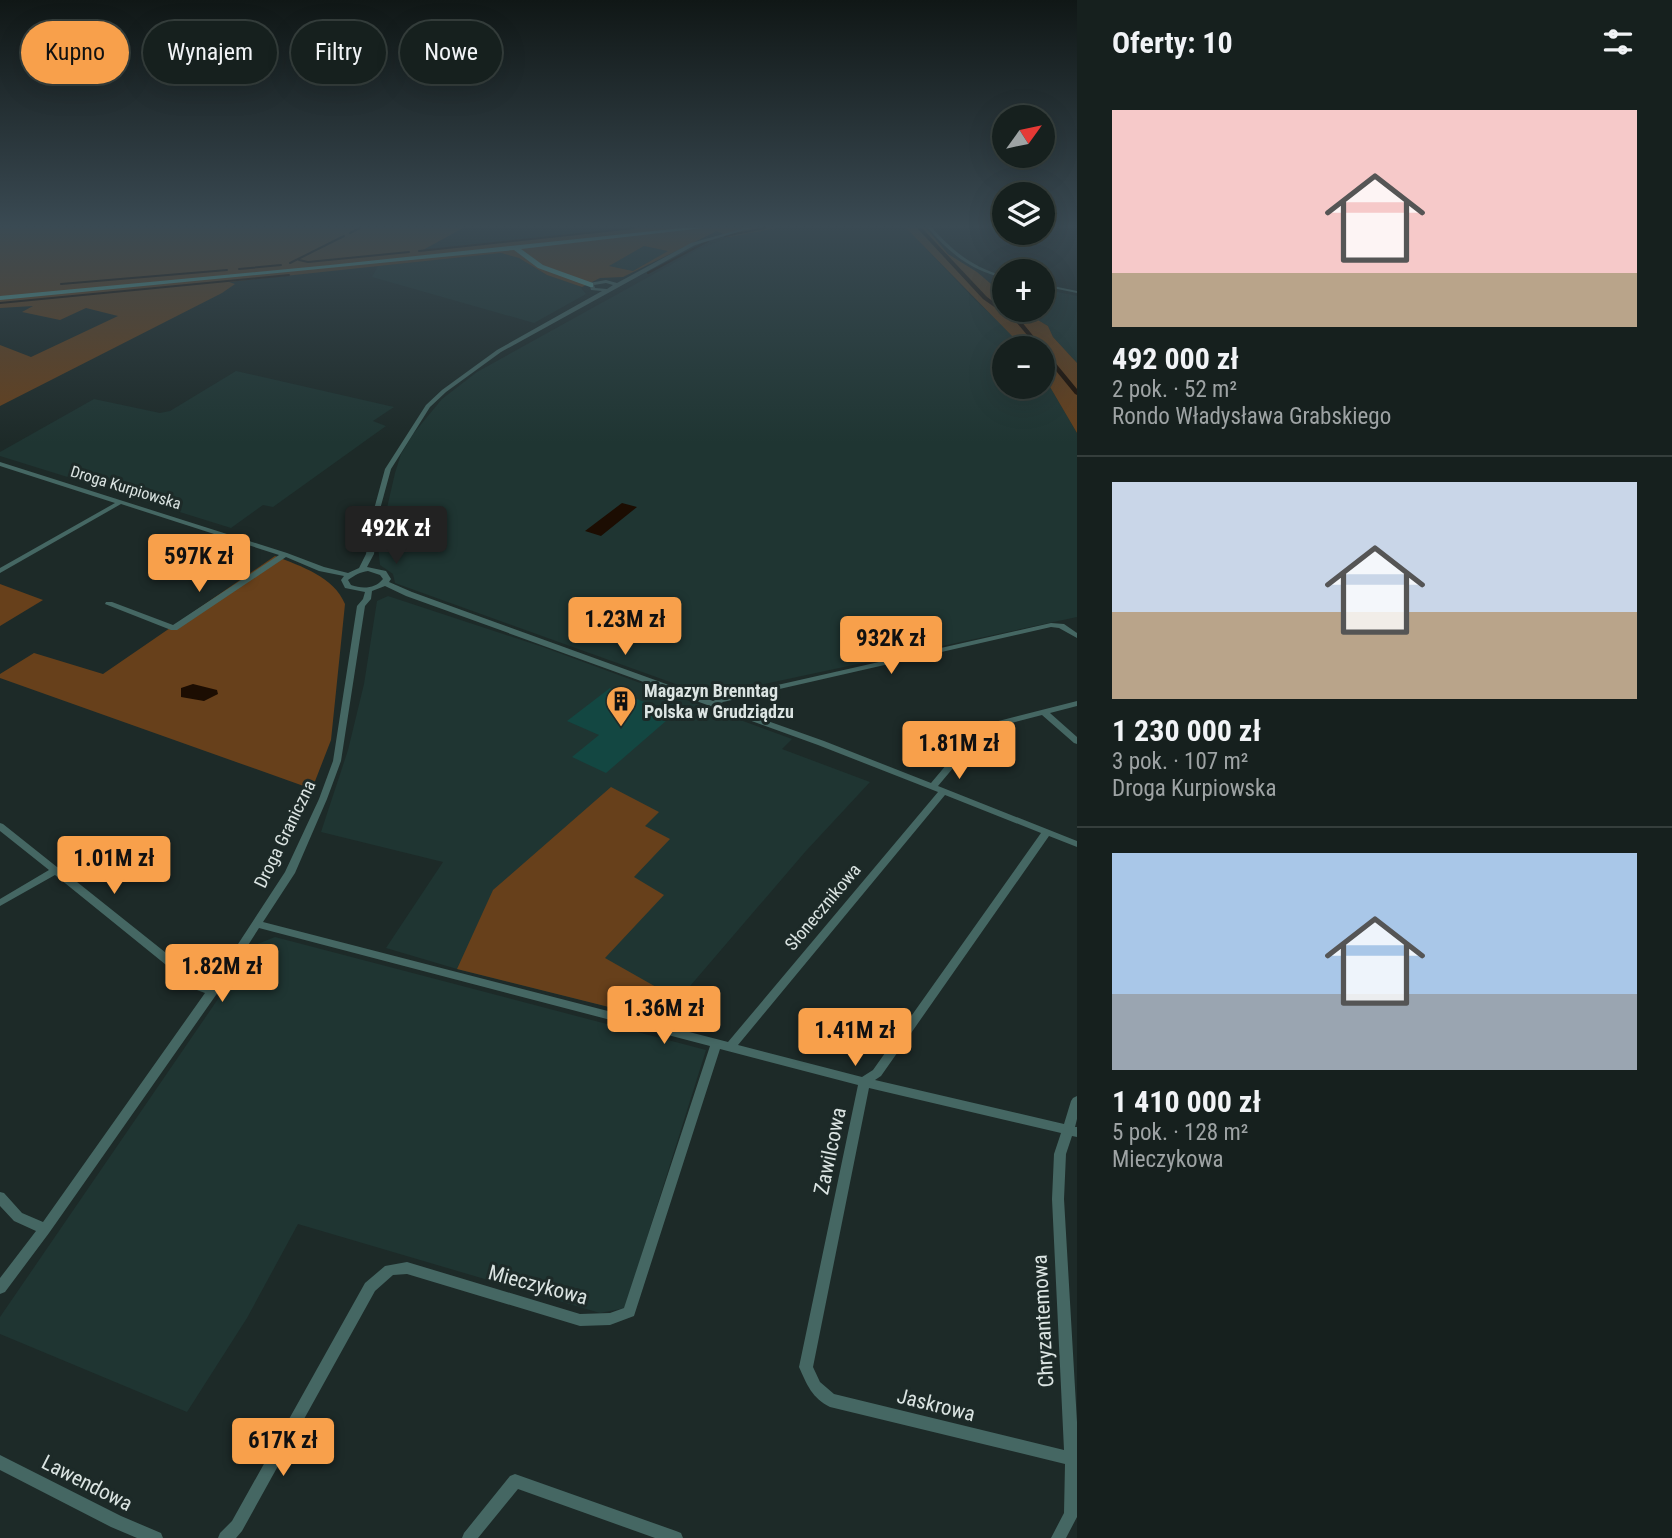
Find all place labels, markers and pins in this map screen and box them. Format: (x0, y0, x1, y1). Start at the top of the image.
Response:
pin: 492K zł (331, 506, 461, 566)
pin: 597K zł (134, 534, 264, 594)
pin: 1.23M zł (553, 598, 697, 657)
pin: 932K zł (826, 616, 956, 676)
place label: Magazyn Brenntag Polska w Grudziądzu (644, 680, 794, 722)
building icon: Magazyn Brenntag Polska w Grudziądzu (604, 684, 638, 728)
pin: 1.81M zł (887, 722, 1031, 781)
pin: 1.01M zł (42, 836, 186, 896)
pin: 1.82M zł (150, 944, 294, 1004)
pin: 1.36M zł (592, 986, 736, 1046)
pin: 1.41M zł (783, 1009, 927, 1068)
pin: 617K zł (218, 1418, 348, 1478)

